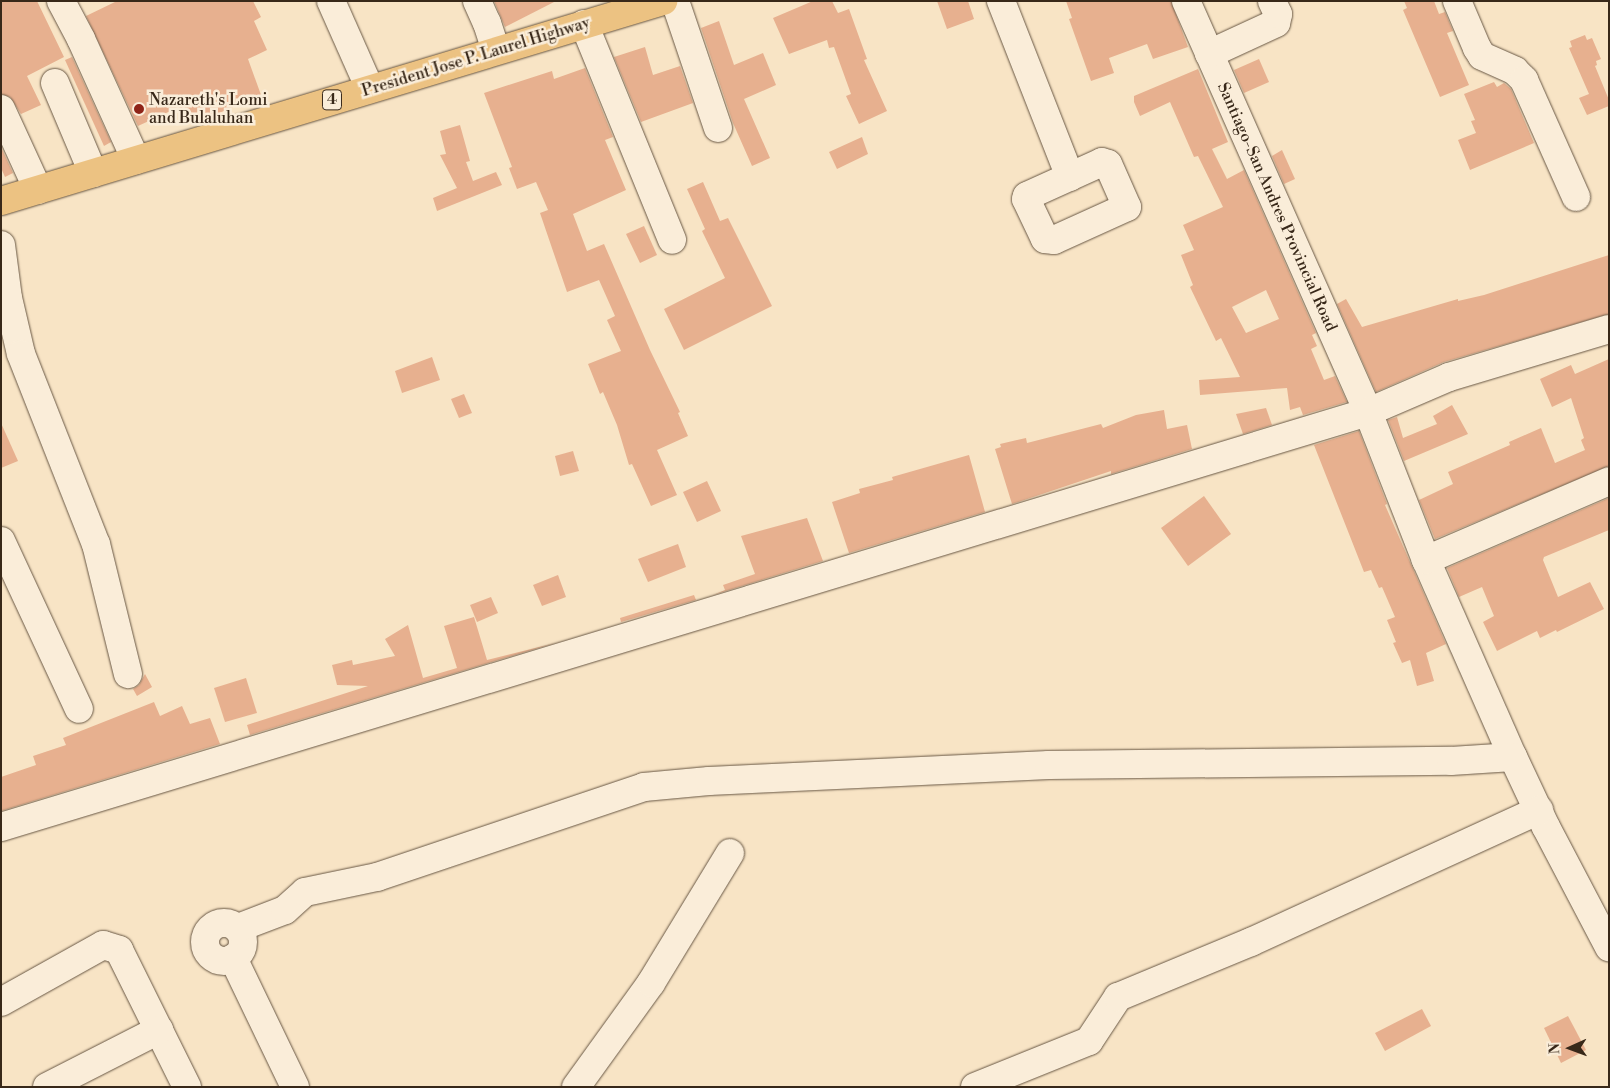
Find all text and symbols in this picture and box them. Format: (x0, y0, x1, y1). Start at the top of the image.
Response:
street label: President Jose P. Laurel Highway (360, 13, 592, 101)
street label: Santiago-San Andres Provincial Road (1213, 80, 1341, 334)
road number: 4 (321, 88, 343, 112)
place label: Nazareth's Lomi and Bulaluhan (149, 90, 268, 128)
marker: Nazareth's Lomi and Bulaluhan (133, 103, 145, 115)
north arrow (1545, 1023, 1595, 1073)
text: N (1546, 1043, 1564, 1054)

